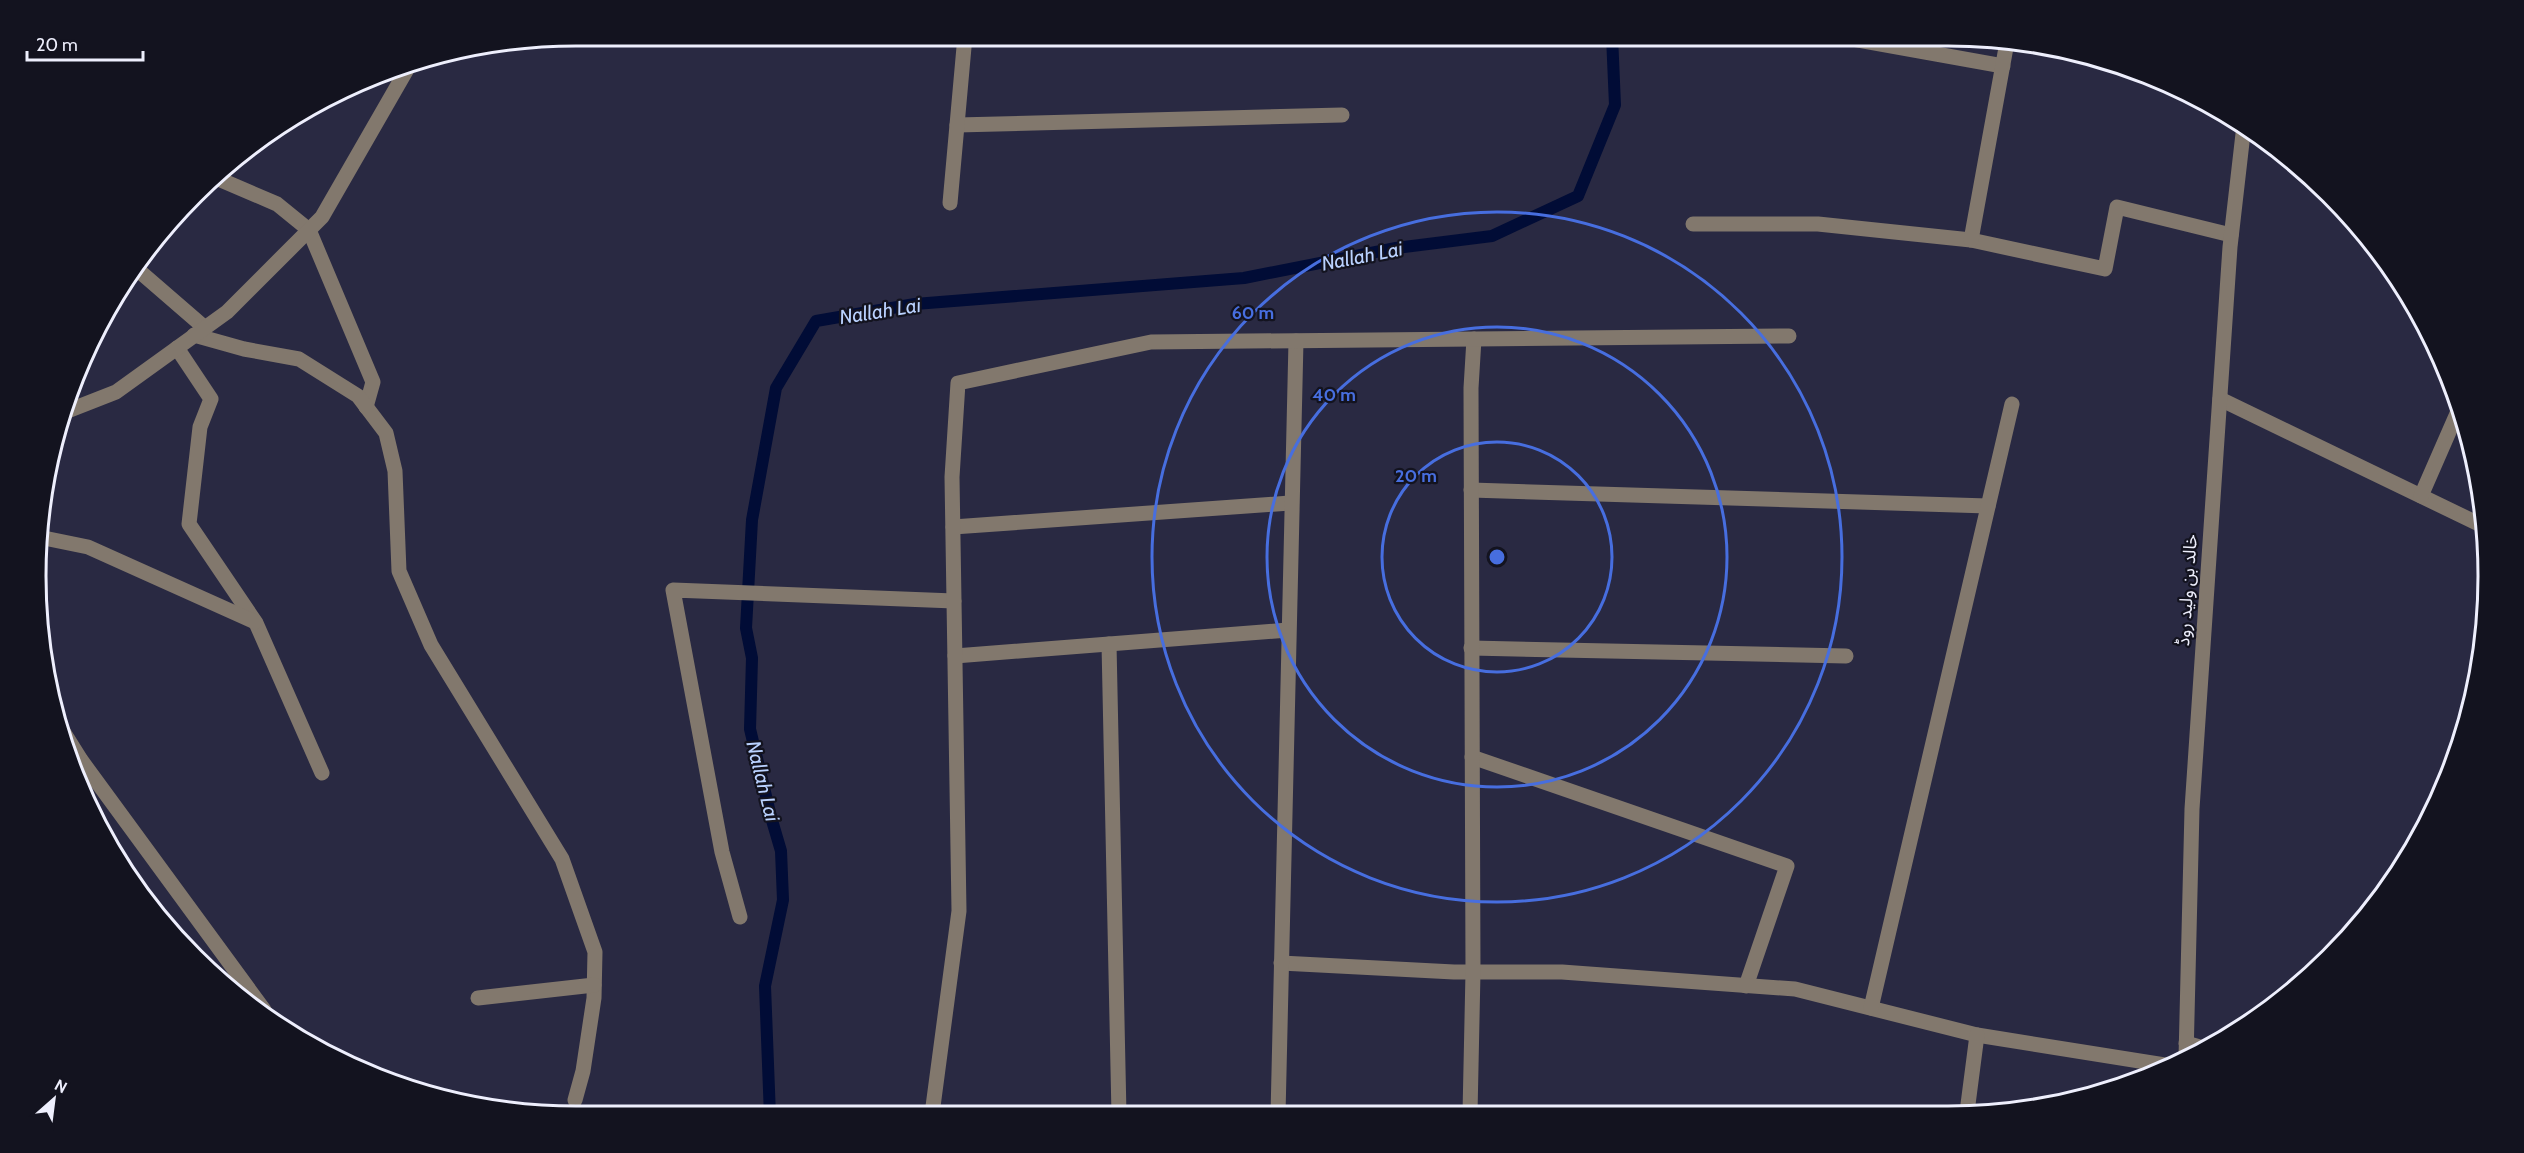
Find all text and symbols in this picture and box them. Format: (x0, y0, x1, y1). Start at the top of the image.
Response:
scale bar (27, 24, 142, 62)
text: 20 m (36, 34, 78, 56)
water label: Nallah Lai (1319, 236, 1405, 276)
water label: Nallah Lai (837, 293, 923, 329)
text: 60 m (1232, 302, 1274, 324)
text: 40 m (1312, 384, 1356, 406)
text: 20 m (1395, 465, 1437, 487)
street label: خالد بن ولید روڈ (2172, 533, 2202, 647)
centre of rings (1487, 547, 1507, 567)
water label: Nallah Lai (741, 738, 785, 825)
north arrow (24, 1069, 84, 1129)
text: N (51, 1075, 70, 1097)

